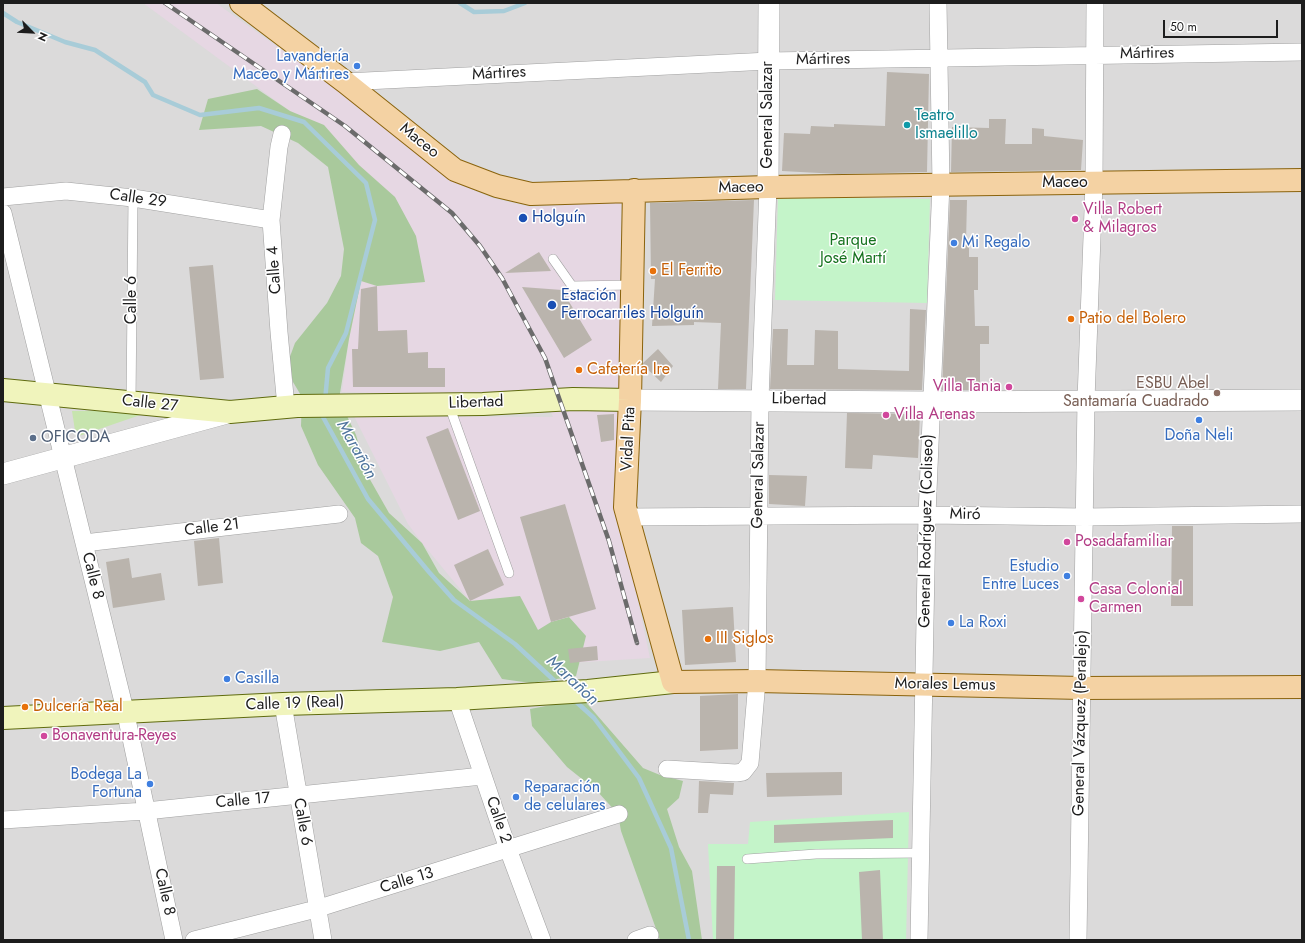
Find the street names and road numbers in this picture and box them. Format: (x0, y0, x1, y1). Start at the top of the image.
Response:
street label: Mártires (1120, 44, 1174, 64)
street label: Mártires (796, 50, 850, 70)
street label: General Salazar (758, 61, 778, 169)
street label: Mártires (471, 63, 527, 85)
street label: Maceo (395, 119, 443, 163)
street label: Maceo (1042, 173, 1088, 193)
street label: Maceo (718, 178, 764, 198)
street label: Calle 29 (108, 186, 168, 212)
street label: Calle 4 (264, 245, 286, 295)
street label: Calle 6 (122, 276, 142, 324)
street label: Libertad (771, 390, 827, 410)
street label: Calle 27 (121, 391, 179, 417)
street label: Libertad (448, 392, 504, 414)
street label: Vidal Pita (618, 406, 640, 472)
street label: General Salazar (748, 421, 770, 529)
street label: General Rodríguez (Coliseo) (916, 434, 938, 628)
street label: Miró (949, 505, 981, 525)
street label: Calle 21 (183, 515, 241, 541)
street label: Calle 8 (77, 550, 107, 602)
street label: General Vázquez (Peralejo) (1070, 630, 1092, 816)
street label: Morales Lemus (894, 675, 996, 695)
street label: Calle 19 (Real) (245, 693, 345, 715)
street label: Calle 17 (215, 789, 271, 813)
street label: Calle 2 (481, 794, 515, 846)
street label: Calle 6 (288, 797, 316, 847)
street label: Calle 13 (378, 864, 436, 898)
street label: Calle 8 (150, 867, 178, 917)

